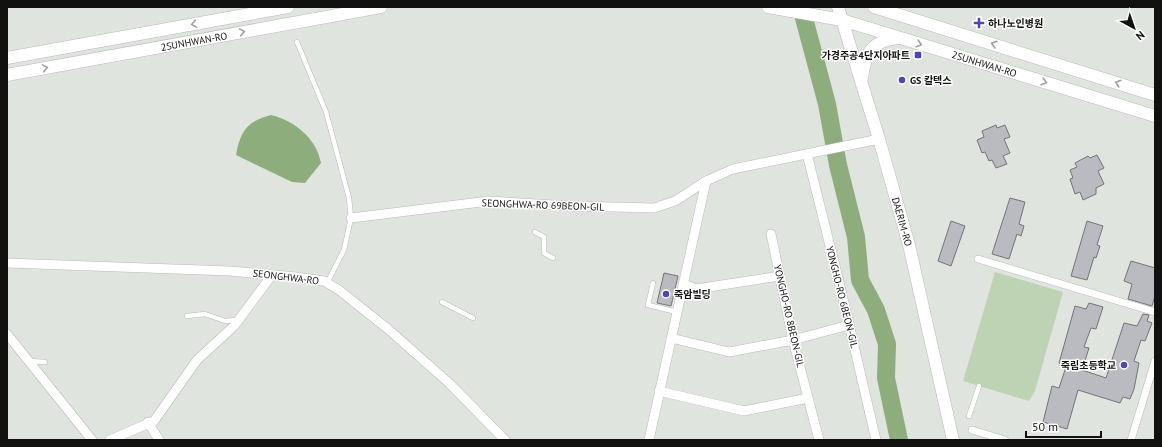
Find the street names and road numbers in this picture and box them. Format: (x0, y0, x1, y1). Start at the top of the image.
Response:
street label: 2SUNHWAN-RO (160, 29, 228, 53)
street label: 2SUNHWAN-RO (950, 48, 1019, 80)
street label: SEONGHWA-RO 69BEON-GIL (481, 196, 605, 214)
street label: DAERIM-RO (889, 196, 916, 248)
street label: YONGHO-RO 6BEON-GIL (823, 244, 861, 350)
street label: YONGHO-RO 8BEON-GIL (771, 263, 807, 369)
street label: SEONGHWA-RO (252, 266, 320, 288)

